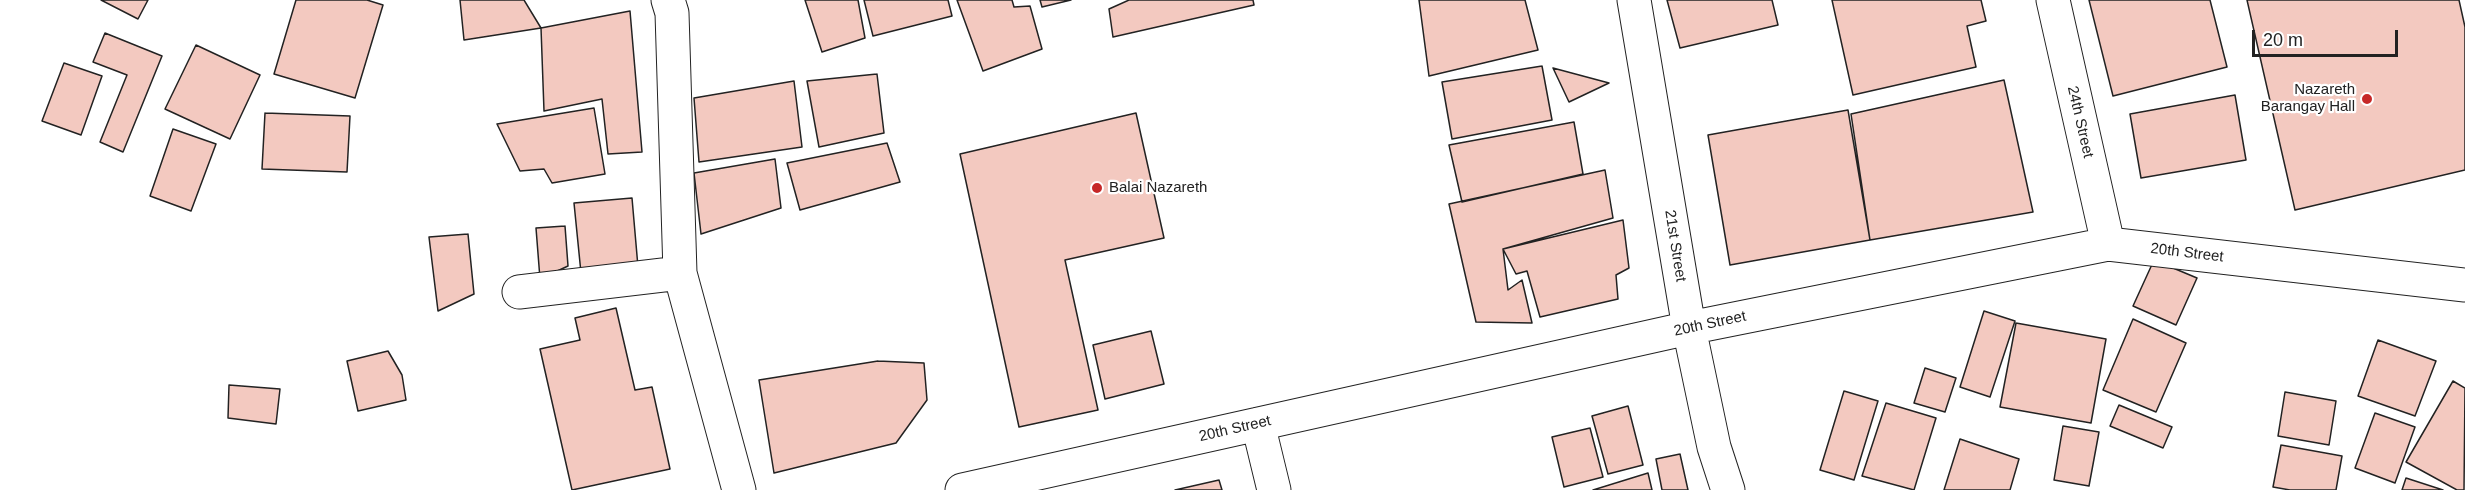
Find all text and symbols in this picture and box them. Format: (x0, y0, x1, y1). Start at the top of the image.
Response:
scale bar (2255, 18, 2400, 56)
text: 20 m (2263, 30, 2303, 50)
place label: Nazareth Barangay Hall (2261, 81, 2355, 116)
street label: 24th Street (2063, 84, 2097, 160)
marker: Nazareth Barangay Hall (2360, 92, 2374, 106)
place label: Balai Nazareth (1109, 179, 1207, 197)
marker: Balai Nazareth (1090, 181, 1104, 195)
street label: 21st Street (1660, 209, 1690, 283)
street label: 20th Street (2149, 240, 2225, 266)
street label: 20th Street (1672, 308, 1748, 340)
street label: 20th Street (1197, 412, 1273, 446)

